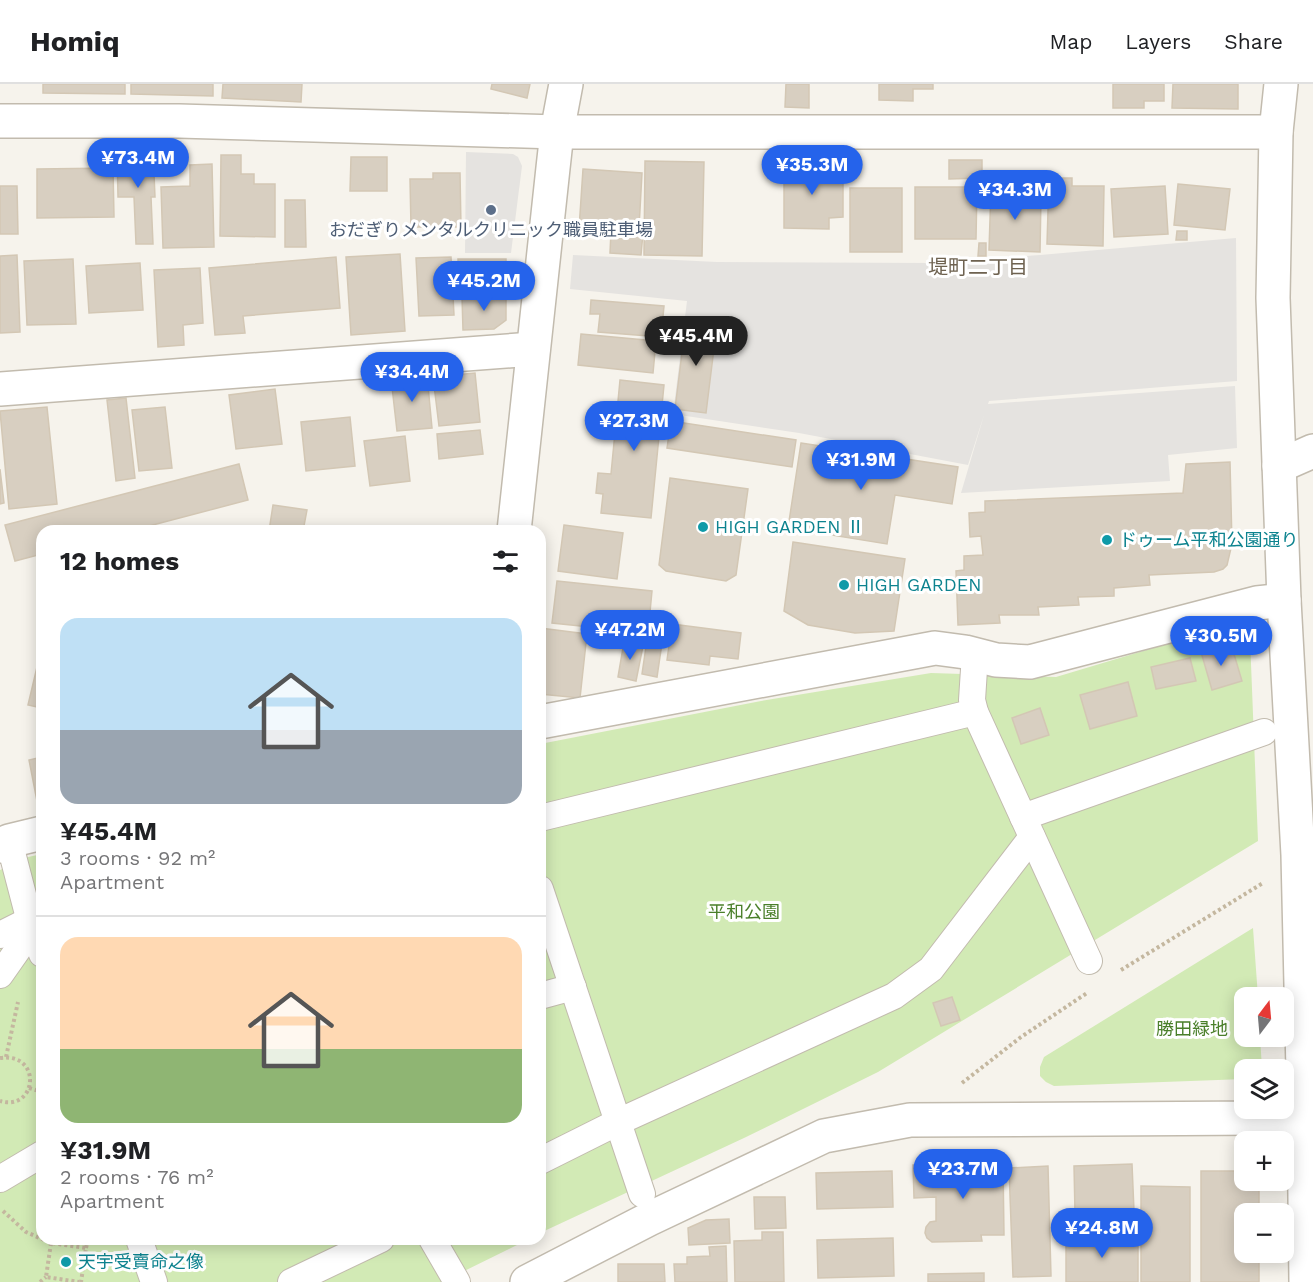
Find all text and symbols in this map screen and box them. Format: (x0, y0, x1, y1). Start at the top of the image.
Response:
text: Homiq (30, 25, 120, 58)
text: Map (1049, 29, 1092, 54)
text: Layers (1125, 29, 1191, 54)
text: Share (1224, 29, 1283, 54)
pin: ¥73.4M (89, 138, 187, 189)
text: ¥73.4M (101, 145, 175, 169)
pin: ¥35.3M (763, 145, 861, 196)
text: ¥35.3M (776, 152, 848, 176)
pin: ¥34.3M (966, 170, 1064, 221)
text: ¥34.3M (978, 177, 1052, 201)
marker: おだぎりメンタルクリニック職員駐車場 (484, 203, 498, 217)
place label: おだぎりメンタルクリニック職員駐車場 (329, 219, 653, 240)
district label: 堤町二丁目 (928, 255, 1028, 279)
pin: ¥45.2M (435, 261, 533, 312)
text: ¥45.2M (447, 268, 521, 292)
pin: ¥45.4M (647, 316, 745, 367)
text: ¥45.4M (659, 323, 733, 347)
pin: ¥34.4M (363, 352, 461, 403)
text: ¥34.4M (375, 359, 449, 383)
pin: ¥27.3M (585, 401, 683, 452)
text: ¥27.3M (599, 408, 669, 432)
pin: ¥31.9M (812, 440, 910, 491)
text: ¥31.9M (826, 447, 896, 471)
place label: HIGH GARDEN Ⅱ (715, 516, 865, 537)
marker: HIGH GARDEN Ⅱ (696, 520, 710, 534)
place label: ドゥーム平和公園通り (1119, 529, 1298, 550)
marker: ドゥーム平和公園通り (1100, 533, 1114, 547)
icon: filters (489, 545, 522, 578)
text: 12 homes (60, 546, 179, 576)
place label: HIGH GARDEN (856, 574, 981, 595)
marker: HIGH GARDEN (837, 578, 851, 592)
pin: ¥47.2M (581, 610, 679, 661)
pin: ¥30.5M (1172, 616, 1270, 667)
text: ¥47.2M (595, 617, 665, 641)
text: ¥30.5M (1184, 623, 1258, 647)
icon: home (237, 657, 345, 765)
text: ¥45.4M (60, 816, 157, 846)
text: 3 rooms · 92 m² (60, 846, 215, 870)
text: Apartment (60, 870, 164, 894)
park label: 平和公園 (708, 901, 780, 922)
icon: home (237, 976, 345, 1084)
north arrow (1234, 987, 1294, 1047)
map controls (1234, 987, 1294, 1263)
park label: 勝田緑地 (1156, 1018, 1228, 1039)
button: layers (1234, 1059, 1294, 1119)
button: + (1234, 1131, 1294, 1191)
text: ¥31.9M (60, 1135, 151, 1165)
pin: ¥23.7M (914, 1149, 1012, 1200)
text: ¥23.7M (927, 1156, 999, 1180)
text: 2 rooms · 76 m² (60, 1165, 213, 1189)
text: Apartment (60, 1189, 164, 1213)
button: − (1234, 1203, 1294, 1263)
pin: ¥24.8M (1053, 1208, 1151, 1259)
text: ¥24.8M (1065, 1215, 1139, 1239)
place label: 天宇受賣命之像 (78, 1251, 204, 1272)
marker: 天宇受賣命之像 (59, 1255, 73, 1269)

